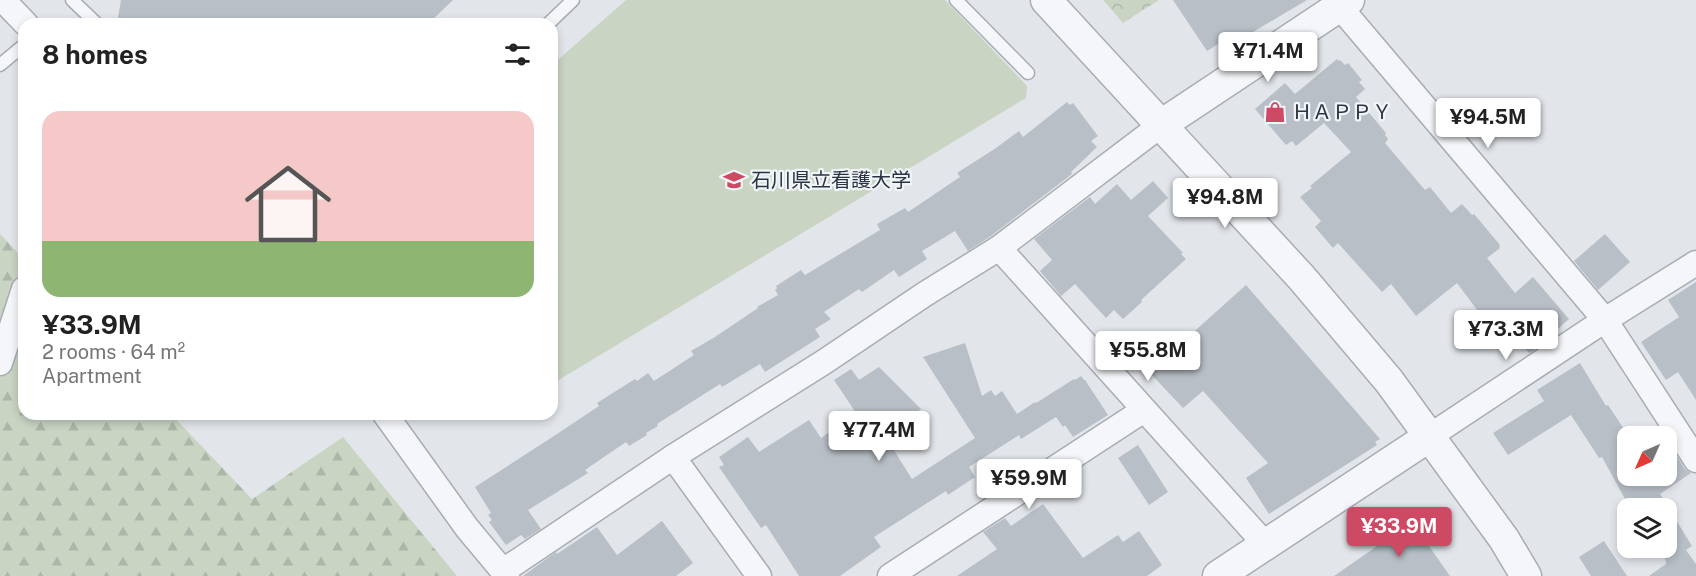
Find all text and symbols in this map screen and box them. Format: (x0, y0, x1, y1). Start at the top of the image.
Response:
pin: ¥71.4M (1219, 32, 1317, 83)
icon: filters (501, 38, 534, 71)
text: 8 homes (42, 39, 148, 70)
text: ¥71.4M (1232, 39, 1304, 63)
pin: ¥94.5M (1439, 98, 1537, 149)
shop icon: ＨＡＰＰＹ (1263, 100, 1287, 124)
place label: ＨＡＰＰＹ (1292, 100, 1392, 124)
text: ¥94.5M (1450, 105, 1526, 129)
icon: home (234, 150, 342, 258)
school or university icon: 石川県立看護大学 (722, 168, 746, 192)
place label: 石川県立看護大学 (751, 168, 911, 192)
pin: ¥94.8M (1176, 178, 1274, 229)
text: ¥94.8M (1187, 185, 1263, 209)
text: ¥33.9M (42, 309, 142, 340)
pin: ¥73.3M (1457, 310, 1555, 361)
text: ¥73.3M (1468, 317, 1544, 341)
pin: ¥55.8M (1099, 331, 1197, 382)
text: ¥55.8M (1109, 338, 1187, 362)
text: 2 rooms · 64 m² (42, 340, 185, 364)
text: Apartment (42, 364, 142, 388)
pin: ¥77.4M (830, 411, 928, 462)
text: ¥77.4M (843, 418, 915, 442)
north arrow (1617, 426, 1677, 486)
map controls (1617, 426, 1677, 558)
pin: ¥59.9M (980, 459, 1078, 510)
text: ¥59.9M (991, 466, 1067, 490)
button: layers (1617, 498, 1677, 558)
pin: ¥33.9M (1350, 507, 1448, 558)
text: ¥33.9M (1361, 514, 1437, 538)

